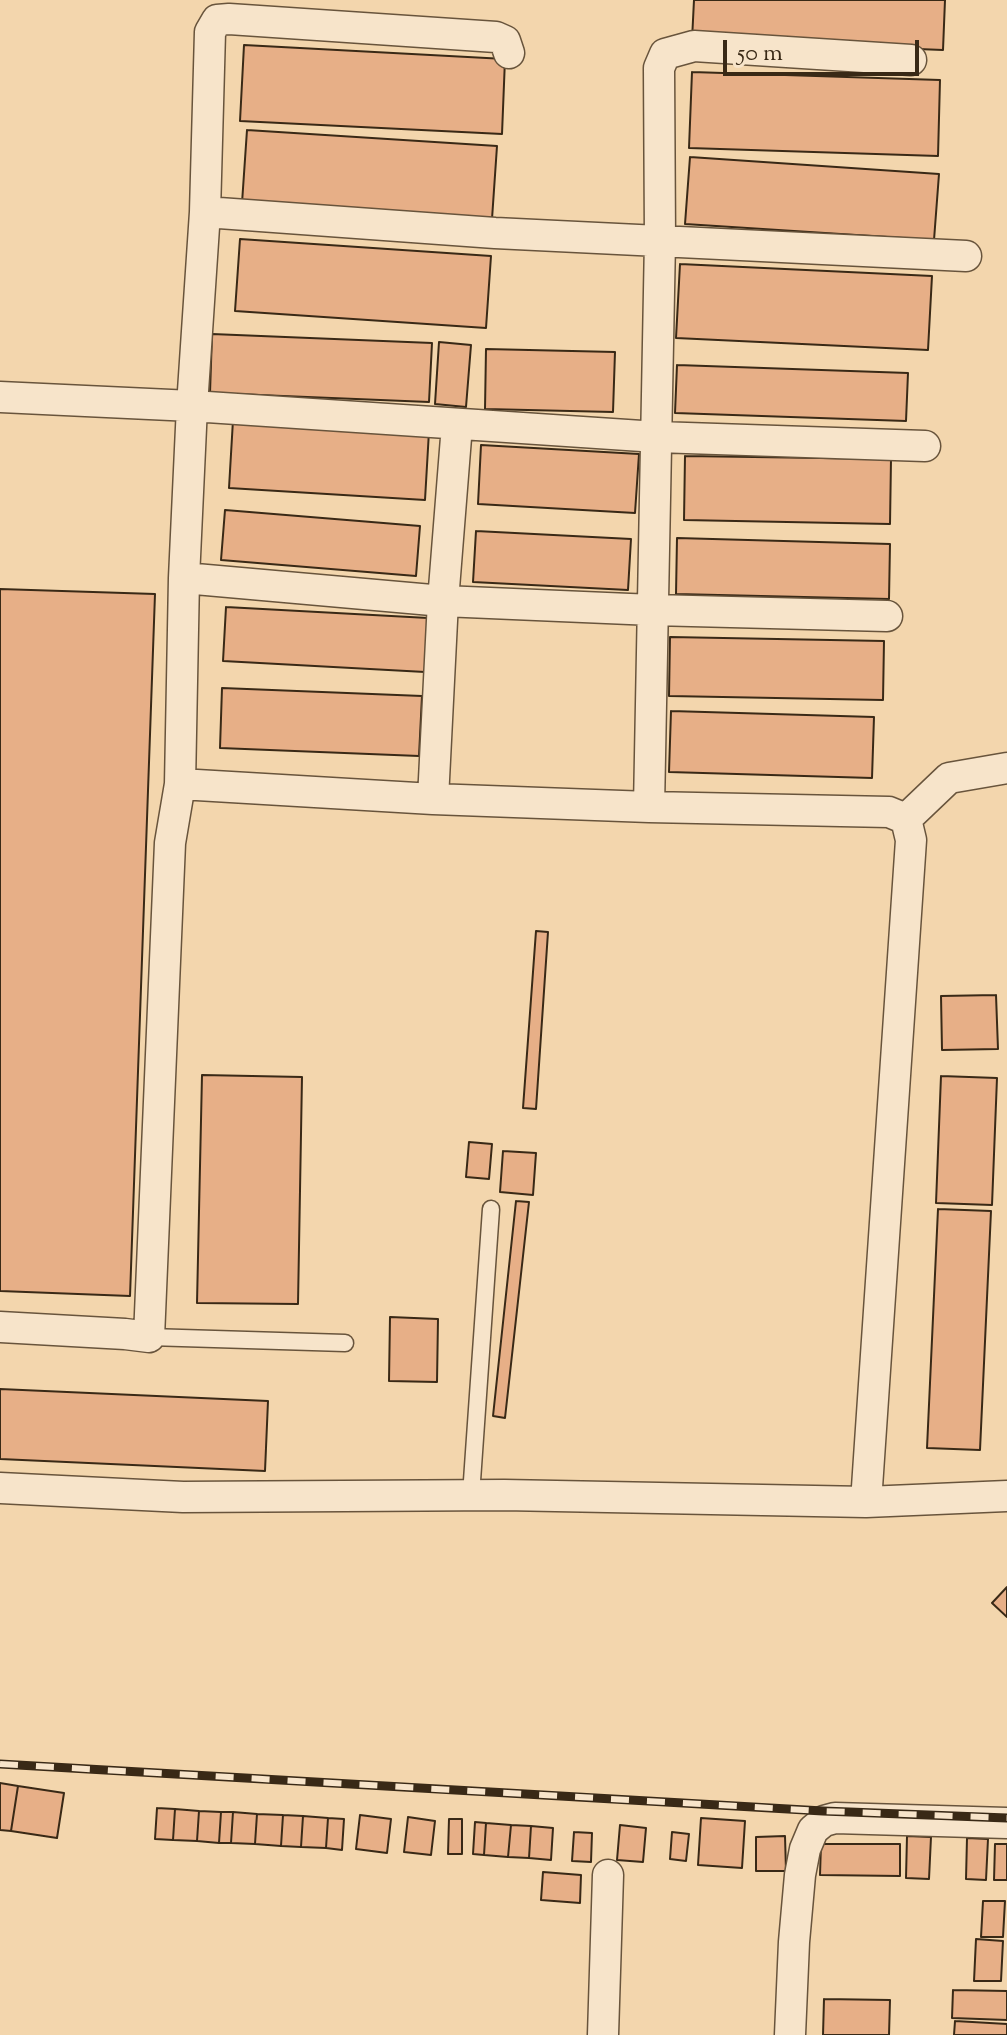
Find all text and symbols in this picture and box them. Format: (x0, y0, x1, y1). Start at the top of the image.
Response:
scale bar (727, 24, 923, 74)
text: 50 m (737, 37, 783, 71)

